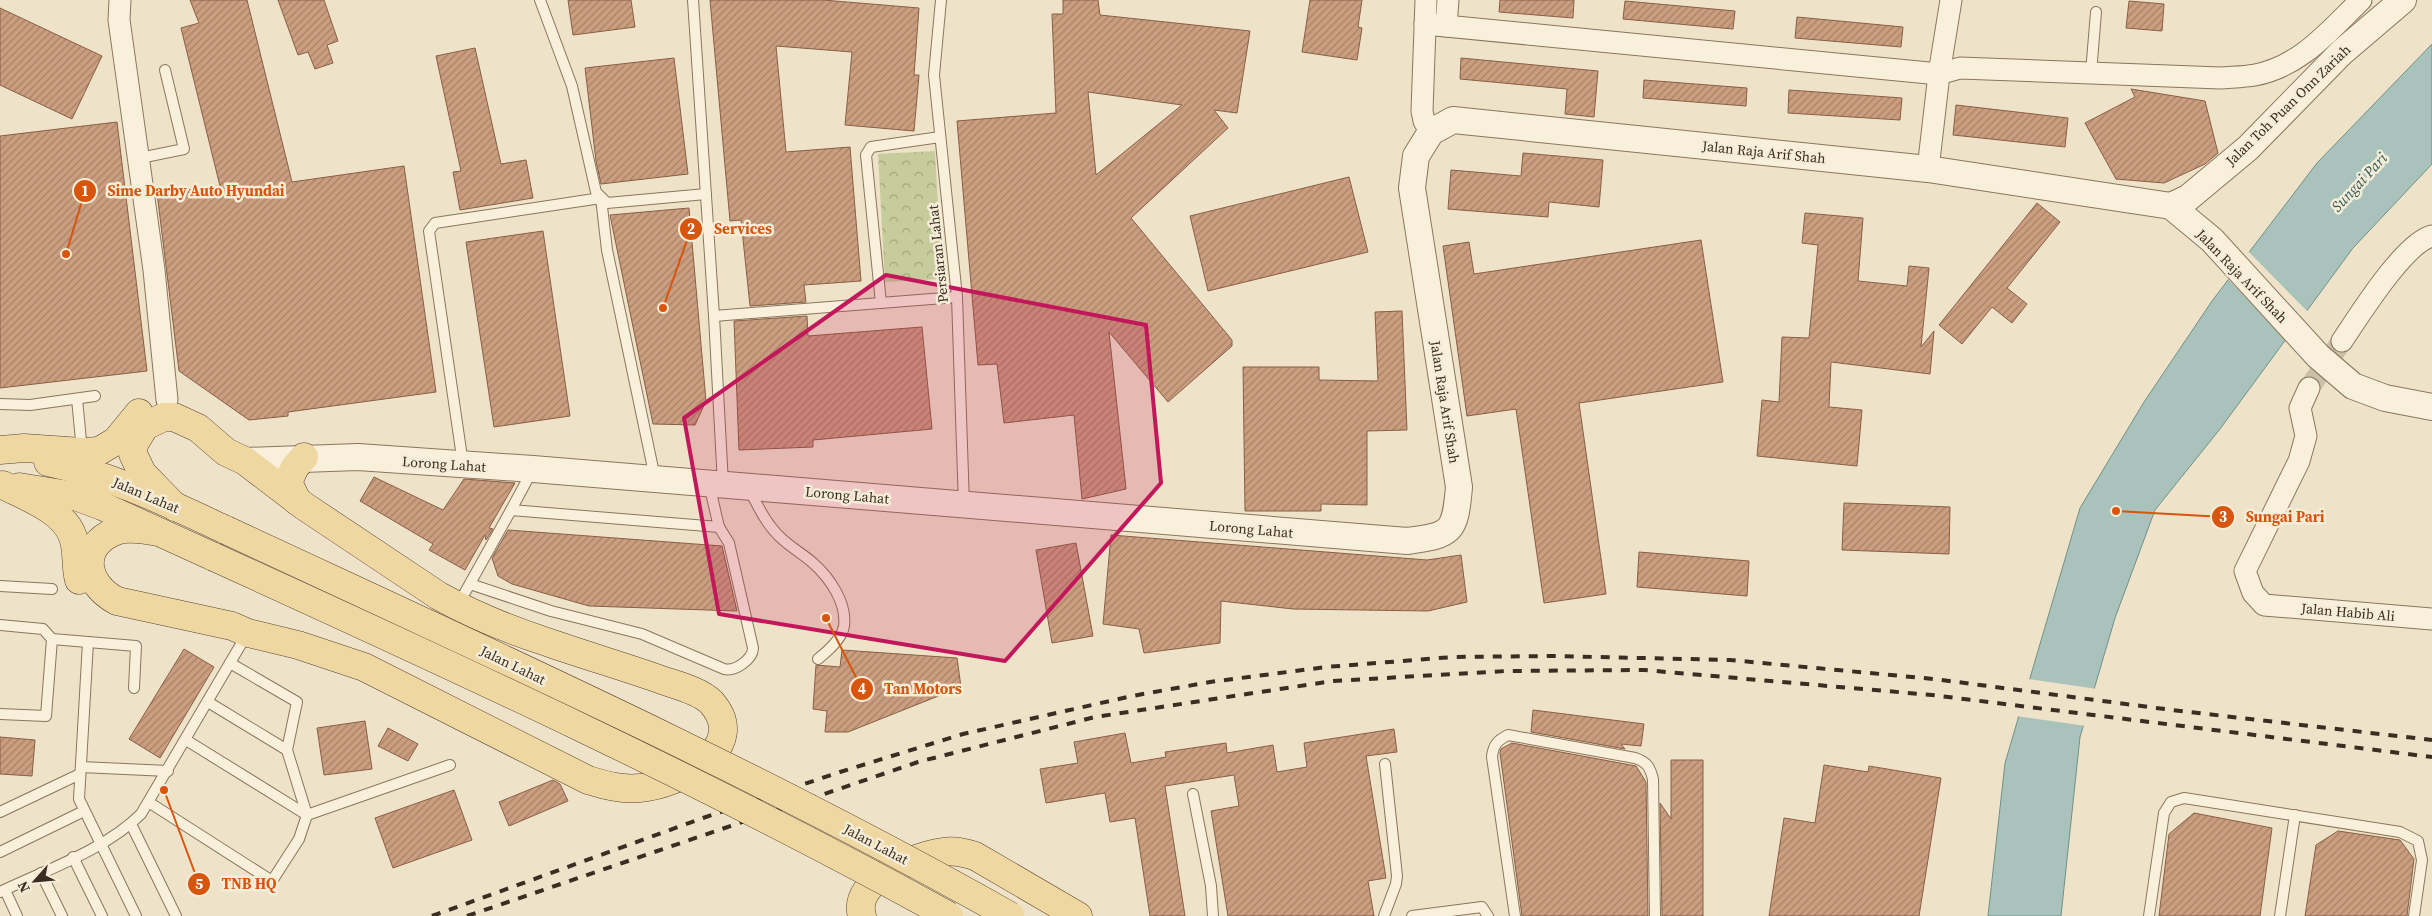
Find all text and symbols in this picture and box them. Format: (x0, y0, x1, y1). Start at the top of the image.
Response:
street label: Jalan Toh Puan Onn Zariah (2220, 40, 2355, 171)
street label: Jalan Raja Arif Shah (1700, 135, 1827, 168)
water label: Sungai Pari (2326, 148, 2392, 216)
callout: Sime Darby Auto Hyundai (73, 176, 295, 206)
text: 1 (81, 180, 89, 201)
text: Sime Darby Auto Hyundai (107, 180, 285, 201)
street label: Persiaran Lahat (923, 204, 953, 304)
callout: Services (679, 214, 782, 244)
text: 2 (687, 218, 695, 239)
text: Services (714, 218, 772, 239)
street label: Jalan Raja Arif Shah (2191, 224, 2292, 328)
street label: Jalan Raja Arif Shah (1425, 338, 1465, 465)
street label: Lorong Lahat (401, 451, 487, 477)
street label: Jalan Lahat (109, 472, 183, 518)
street label: Lorong Lahat (804, 481, 890, 509)
callout: Sungai Pari (2211, 502, 2334, 532)
text: 3 (2219, 506, 2227, 527)
text: Sungai Pari (2246, 506, 2325, 527)
street label: Lorong Lahat (1208, 515, 1294, 543)
street label: Jalan Habib Ali (2299, 598, 2396, 626)
street label: Jalan Lahat (476, 640, 549, 690)
callout: Tan Motors (849, 674, 972, 704)
text: 4 (858, 678, 866, 699)
text: Tan Motors (884, 678, 962, 699)
street label: Jalan Lahat (839, 818, 912, 870)
north arrow (10, 856, 60, 906)
callout: TNB HQ (187, 869, 286, 899)
text: 5 (195, 873, 203, 894)
text: TNB HQ (222, 873, 277, 894)
text: N (12, 878, 35, 896)

